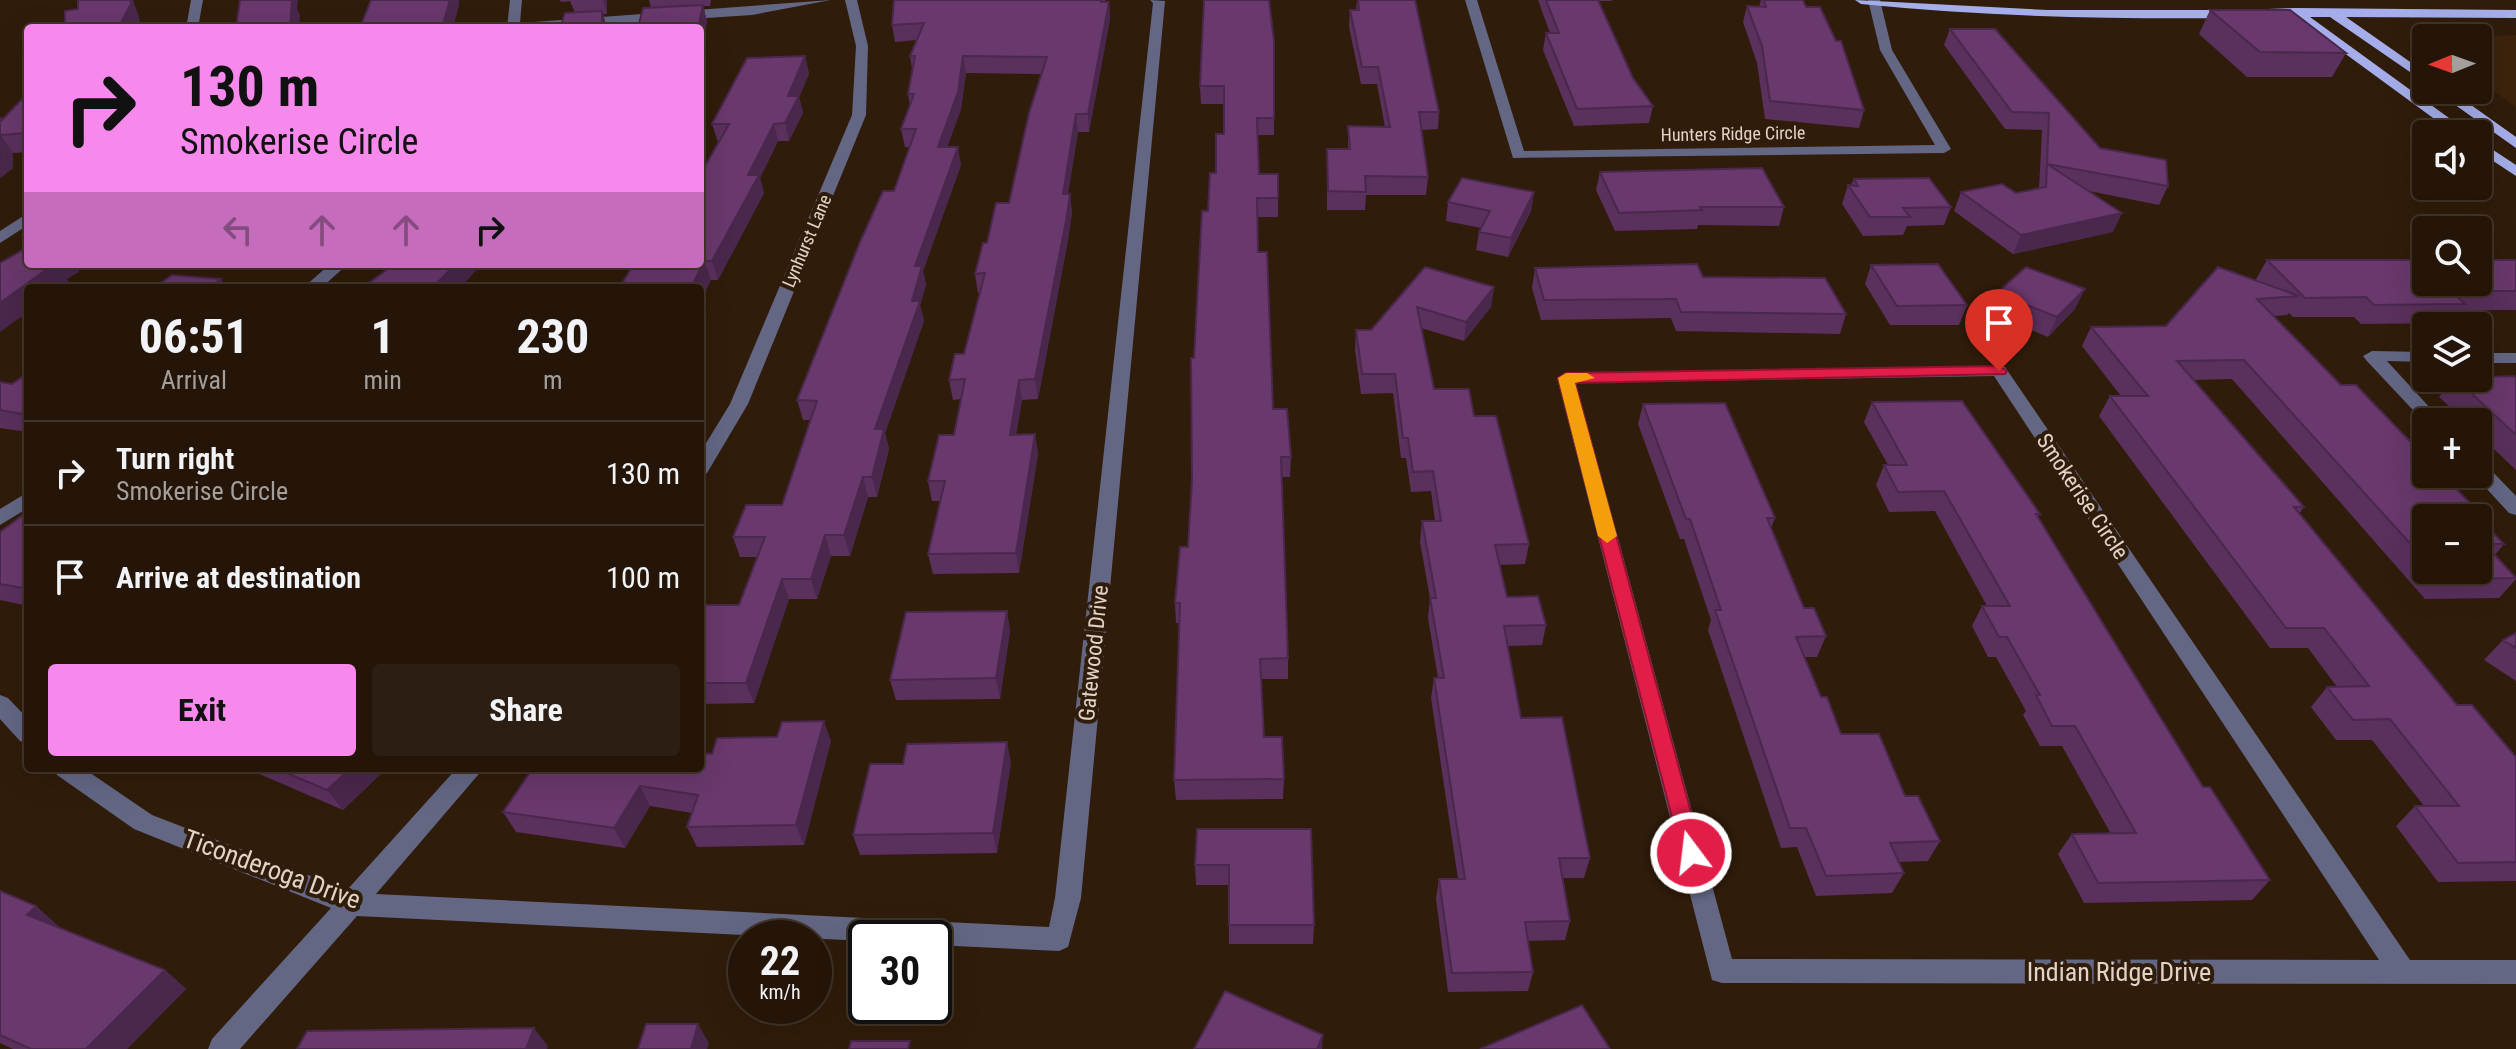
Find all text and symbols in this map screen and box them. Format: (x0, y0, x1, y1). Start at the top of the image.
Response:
north arrow (2412, 24, 2492, 104)
map controls (2412, 24, 2492, 584)
text: 130 m (180, 54, 319, 120)
icon: right (48, 56, 152, 160)
button: sound (2412, 120, 2492, 200)
text: Smokerise Circle (180, 121, 418, 163)
street label: Hunters Ridge Circle (1660, 122, 1806, 145)
street label: Lynhurst Lane (778, 191, 835, 290)
icon: left (216, 208, 260, 252)
icon: ahead (300, 208, 344, 252)
icon: ahead (384, 208, 428, 252)
icon: right (468, 208, 512, 252)
button: search (2412, 216, 2492, 296)
pin (1965, 289, 2033, 371)
icon: arrive (1977, 301, 2021, 345)
text: 06:51 (139, 308, 249, 365)
text: 1 (371, 308, 395, 365)
text: 230 (516, 308, 589, 365)
button: layers (2412, 312, 2492, 392)
text: Arrival (161, 365, 227, 395)
text: min (364, 365, 402, 395)
text: m (543, 365, 563, 395)
button: + (2412, 408, 2492, 488)
street label: Smokerise Circle (2031, 429, 2134, 564)
text: Turn right (116, 441, 234, 476)
icon: right (48, 451, 92, 495)
text: 130 m (606, 456, 680, 491)
text: Smokerise Circle (116, 476, 288, 506)
button: − (2412, 504, 2492, 584)
icon: arrive (48, 555, 92, 599)
text: Arrive at destination (116, 560, 361, 595)
text: 100 m (606, 560, 680, 595)
street label: Gatewood Drive (1074, 584, 1113, 722)
button: Exit (48, 664, 356, 756)
button: Share (372, 664, 680, 756)
position arrow (1649, 811, 1733, 895)
street label: Ticonderoga Drive (179, 823, 365, 915)
speed limit sign: 30 (848, 920, 952, 1024)
text: 22 (760, 938, 800, 985)
street label: Indian Ridge Drive (2027, 957, 2211, 987)
text: km/h (759, 980, 801, 1004)

